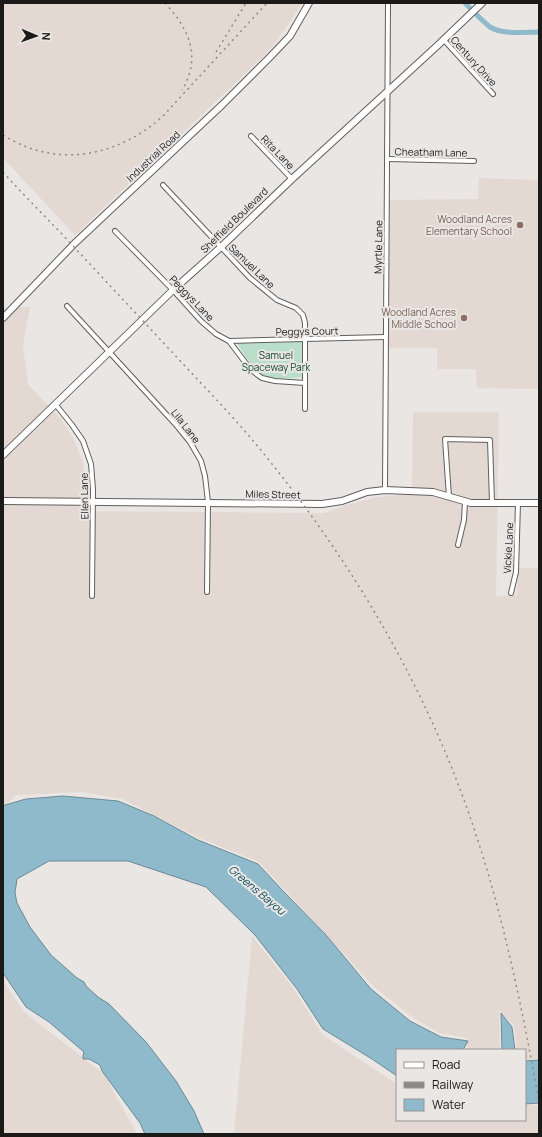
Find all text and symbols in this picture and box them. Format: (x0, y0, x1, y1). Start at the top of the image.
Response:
north arrow (16, 16, 56, 56)
text: N (39, 32, 54, 41)
street label: Century Drive (448, 33, 500, 89)
street label: Industrial Road (123, 127, 183, 185)
street label: Rita Lane (258, 132, 298, 172)
street label: Cheatham Lane (394, 144, 468, 160)
street label: Sheffield Boulevard (197, 184, 271, 256)
place label: Woodland Acres Elementary School (426, 212, 512, 238)
street label: Myrtle Lane (371, 220, 385, 274)
marker: Woodland Acres Elementary School (515, 220, 525, 230)
street label: Samuel Lane (226, 241, 278, 292)
street label: Peggys Lane (167, 272, 218, 324)
place label: Woodland Acres Middle School (381, 305, 456, 331)
marker: Woodland Acres Middle School (459, 313, 469, 323)
street label: Peggys Court (275, 323, 339, 339)
park label: Samuel Spaceway Park (242, 348, 311, 374)
street label: Lila Lane (168, 406, 204, 446)
street label: Ellen Lane (77, 473, 91, 519)
street label: Miles Street (245, 487, 301, 501)
street label: Vickie Lane (500, 522, 516, 574)
water label: Greens Bayou (226, 861, 290, 919)
legend (396, 1049, 526, 1121)
text: Road (432, 1056, 460, 1073)
text: Railway (432, 1076, 474, 1093)
text: Water (432, 1096, 466, 1113)

